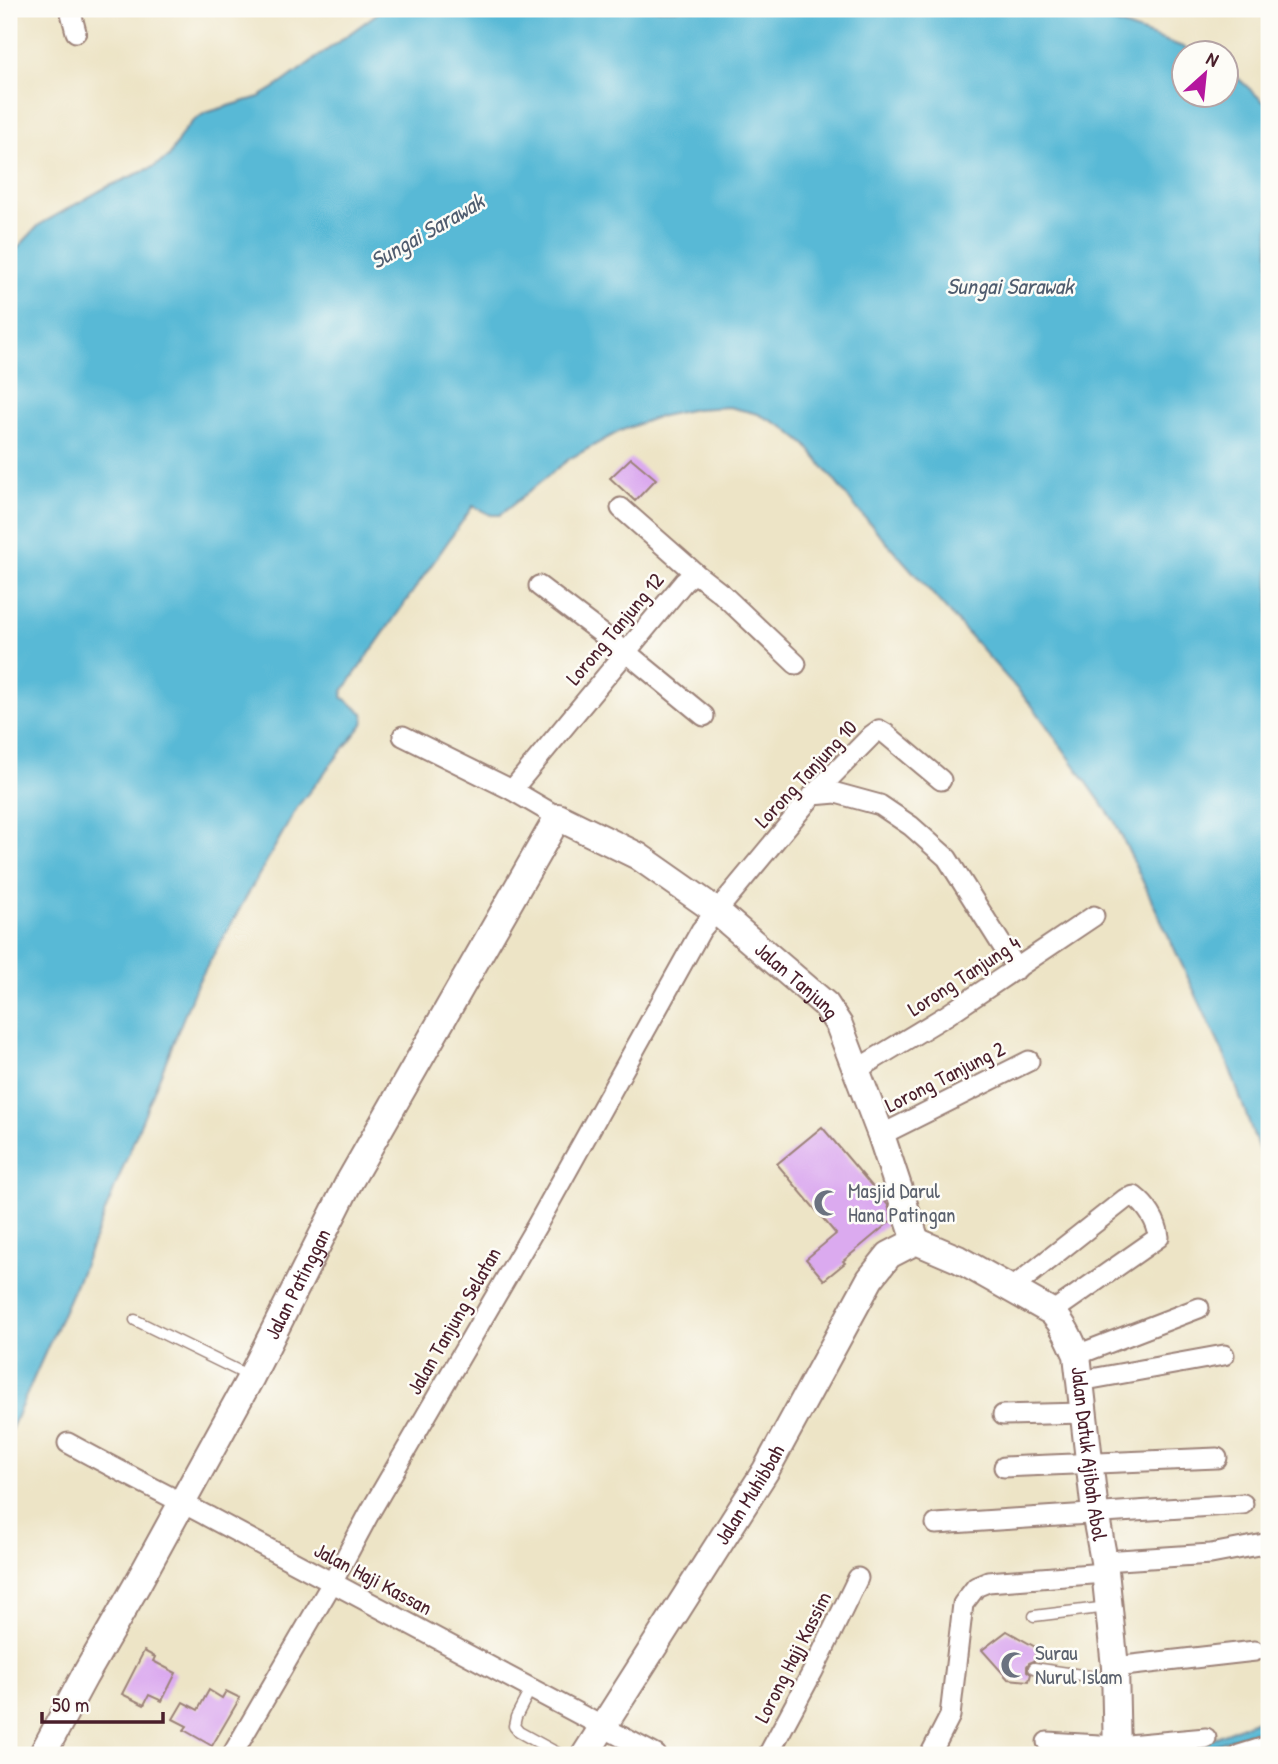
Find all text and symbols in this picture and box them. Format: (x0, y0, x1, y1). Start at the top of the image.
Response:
north arrow (1170, 38, 1240, 108)
text: N (1202, 45, 1223, 73)
water label: Sungai Sarawak (364, 184, 492, 276)
water label: Sungai Sarawak (947, 270, 1076, 302)
street label: Lorong Tanjung 12 (559, 566, 670, 691)
street label: Lorong Tanjung 10 (748, 713, 863, 834)
street label: Lorong Tanjung 4 (902, 928, 1026, 1023)
street label: Jalan Tanjung (749, 935, 846, 1024)
street label: Lorong Tanjung 2 (880, 1034, 1010, 1119)
place label: Masjid Darul Hana Patingan (848, 1176, 955, 1229)
mosque icon: Masjid Darul Hana Patingan (812, 1188, 842, 1218)
street label: Jalan Patinggan (257, 1223, 337, 1344)
street label: Jalan Tanjung Selatan (400, 1242, 507, 1400)
street label: Jalan Datuk Ajibah Abol (1064, 1365, 1115, 1543)
street label: Jalan Muhibbah (707, 1439, 791, 1550)
street label: Jalan Haji Kassan (309, 1535, 437, 1622)
street label: Lorong Hajj Kassim (747, 1586, 838, 1727)
place label: Surau Nurul Islam (1035, 1638, 1123, 1691)
mosque icon: Surau Nurul Islam (999, 1650, 1029, 1680)
scale bar (42, 1680, 163, 1724)
text: 50 m (52, 1690, 89, 1719)

